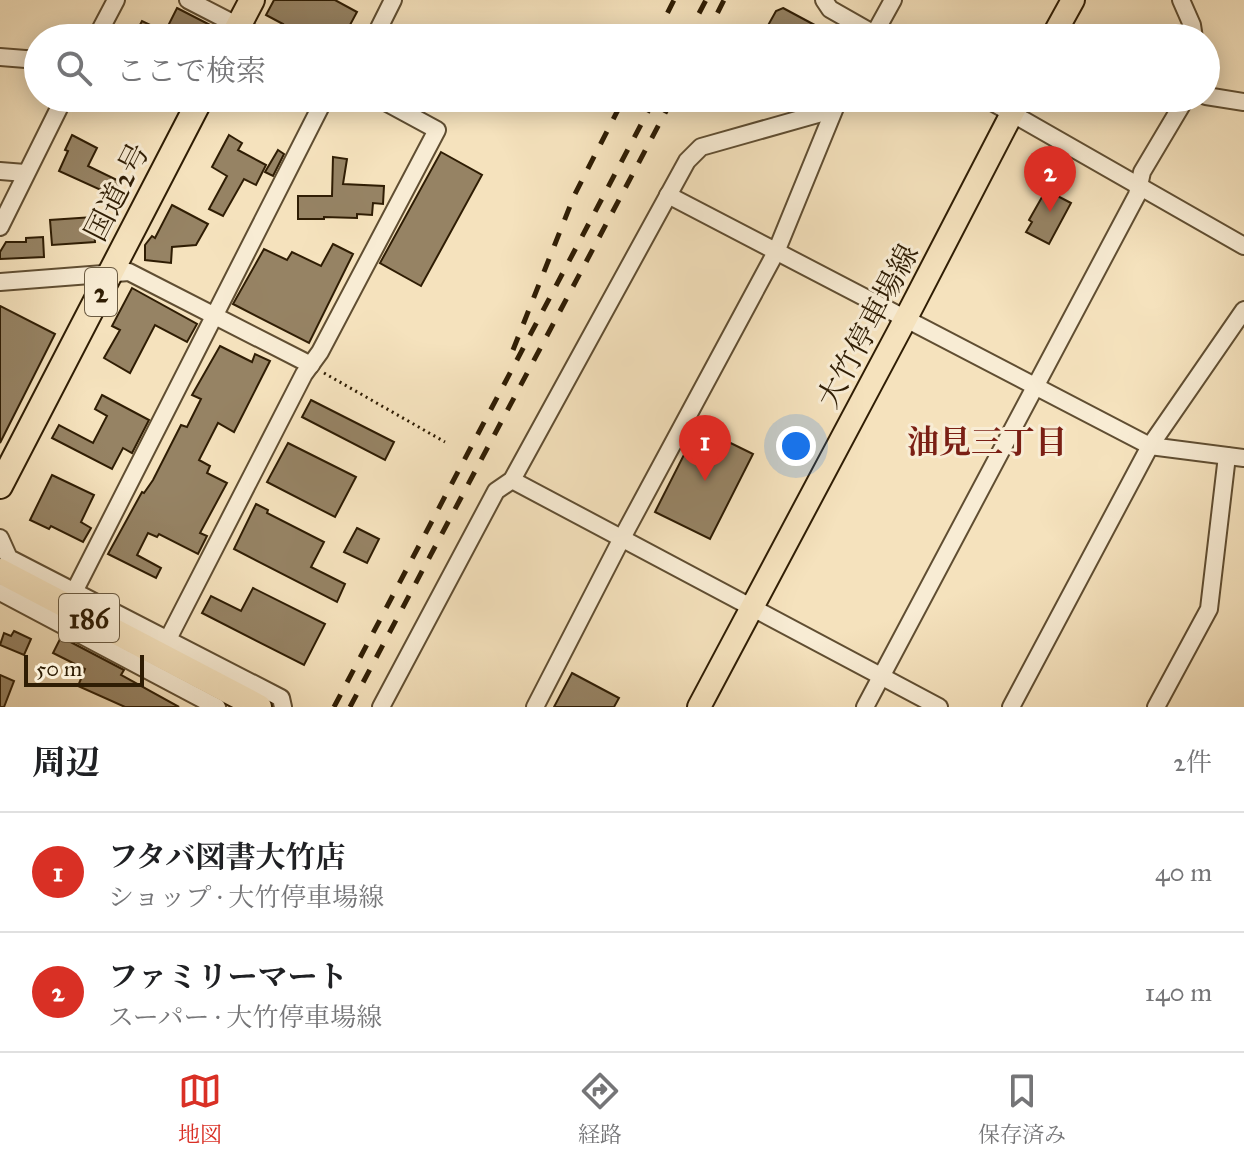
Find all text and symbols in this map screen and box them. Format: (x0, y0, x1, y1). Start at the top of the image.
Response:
search box (24, 24, 1220, 112)
icon: search (52, 46, 96, 90)
text: ここで検索 (116, 53, 266, 89)
street label: 国道2号 (77, 137, 157, 247)
pin: 2 (1024, 146, 1076, 212)
street label: 大竹停車場線 (810, 238, 926, 414)
road number: 2 (85, 268, 117, 316)
pin: 1 (679, 415, 731, 481)
district label: 油見三丁目 (907, 423, 1067, 462)
your location (776, 426, 816, 466)
road number: 186 (59, 594, 119, 642)
scale bar (24, 651, 144, 687)
text: 50 m (36, 655, 82, 682)
text: 周辺 (32, 742, 100, 783)
text: 2件 (1173, 746, 1212, 778)
text: フタバ図書大竹店 (108, 839, 346, 875)
text: 1 (53, 856, 63, 888)
text: 40 m (1155, 856, 1212, 888)
text: ショップ · 大竹停車場線 (108, 881, 384, 913)
text: ファミリーマート (108, 959, 347, 995)
text: 2 (52, 976, 64, 1008)
text: 140 m (1145, 976, 1212, 1008)
text: スーパー · 大竹停車場線 (108, 1001, 382, 1033)
tab: 地図 (178, 1069, 222, 1148)
tab: 経路 (578, 1069, 622, 1148)
tab: 保存済み (978, 1069, 1066, 1148)

